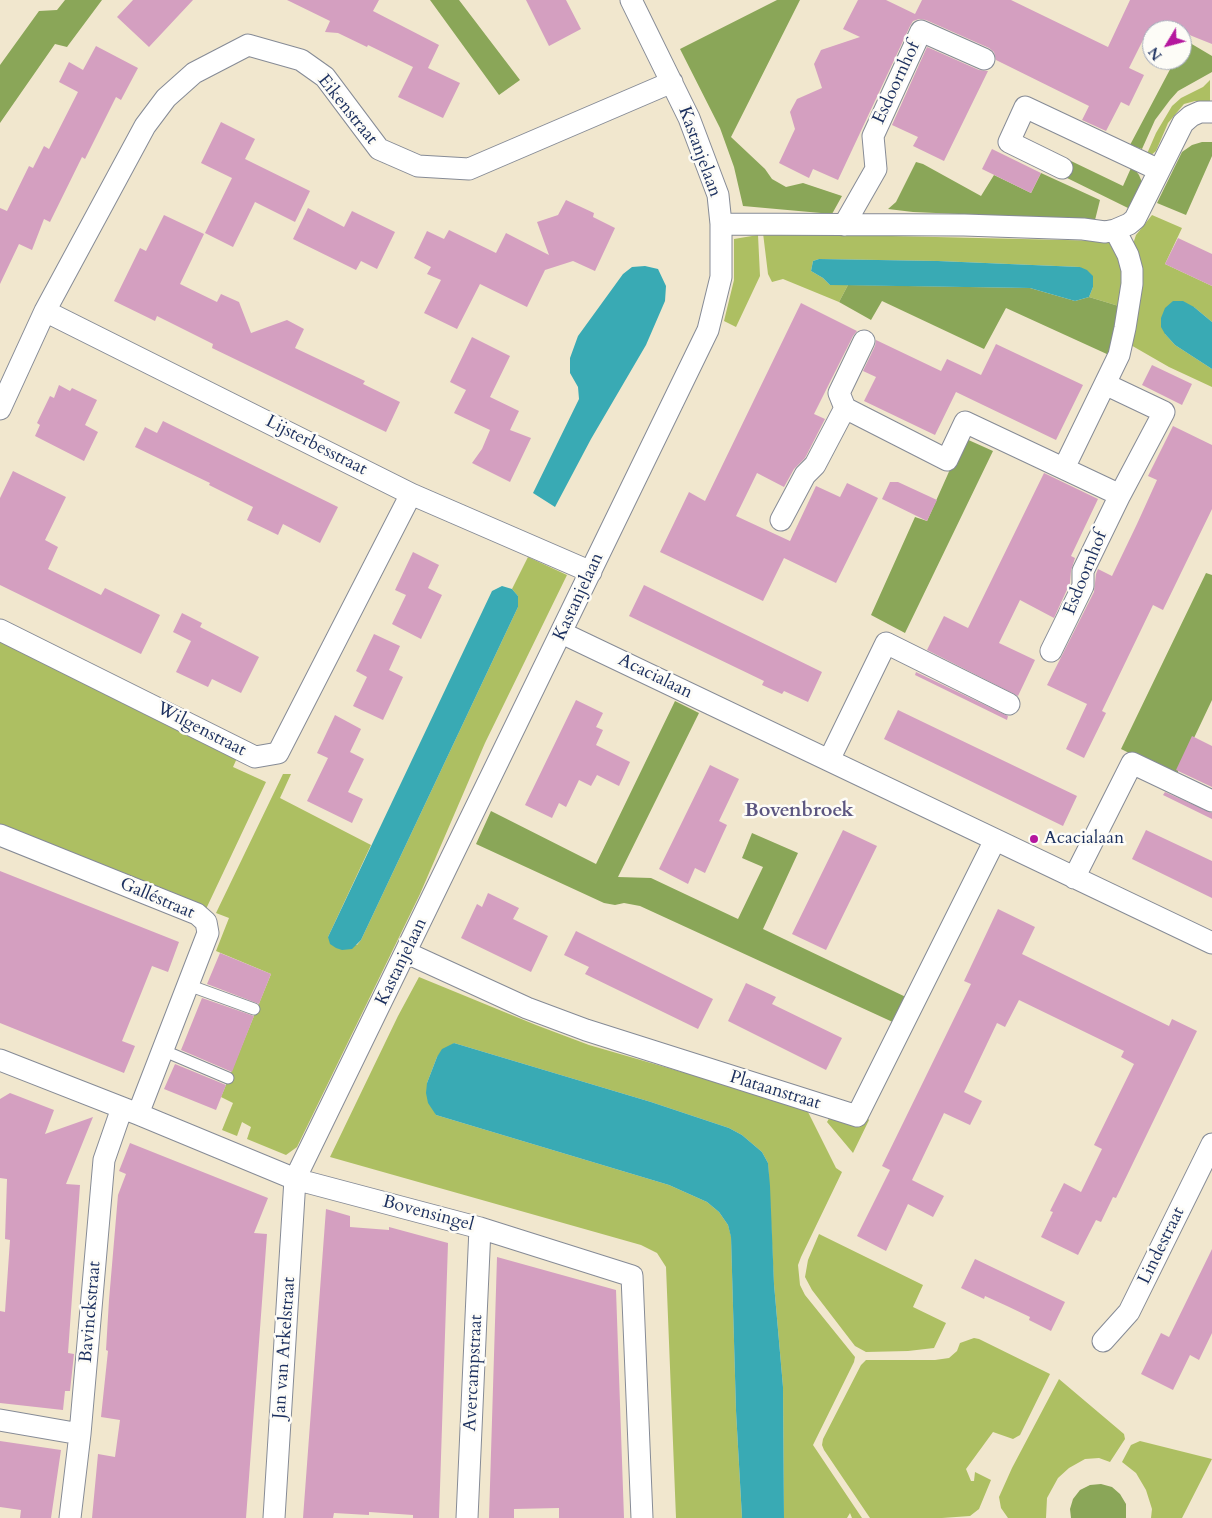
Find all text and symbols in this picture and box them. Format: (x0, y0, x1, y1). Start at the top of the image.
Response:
north arrow (1142, 20, 1192, 70)
street label: Esdoornhof (869, 39, 925, 127)
text: N (1144, 43, 1167, 64)
street label: Eikenstraat (312, 71, 382, 149)
street label: Kastanjelaan (673, 104, 725, 200)
street label: Lijsterbesstraat (262, 411, 370, 481)
street label: Esdoornhof (1059, 528, 1113, 618)
street label: Kastanjelaan (549, 550, 609, 644)
street label: Acacialaan (614, 650, 696, 704)
street label: Wilgenstraat (153, 698, 249, 762)
district label: Bovenbroek (744, 799, 854, 823)
place label: Acacialaan (1044, 828, 1124, 850)
marker: Acacialaan (1028, 833, 1040, 845)
street label: Galléstraat (116, 874, 198, 924)
street label: Kastanjelaan (372, 915, 432, 1009)
street label: Plataanstraat (727, 1067, 823, 1115)
street label: Bovensingel (380, 1191, 476, 1237)
street label: Lindestraat (1134, 1204, 1190, 1288)
street label: Bavinckstraat (76, 1260, 106, 1364)
street label: Jan van Arkelstraat (269, 1276, 301, 1420)
street label: Avercampstraat (460, 1314, 488, 1432)

